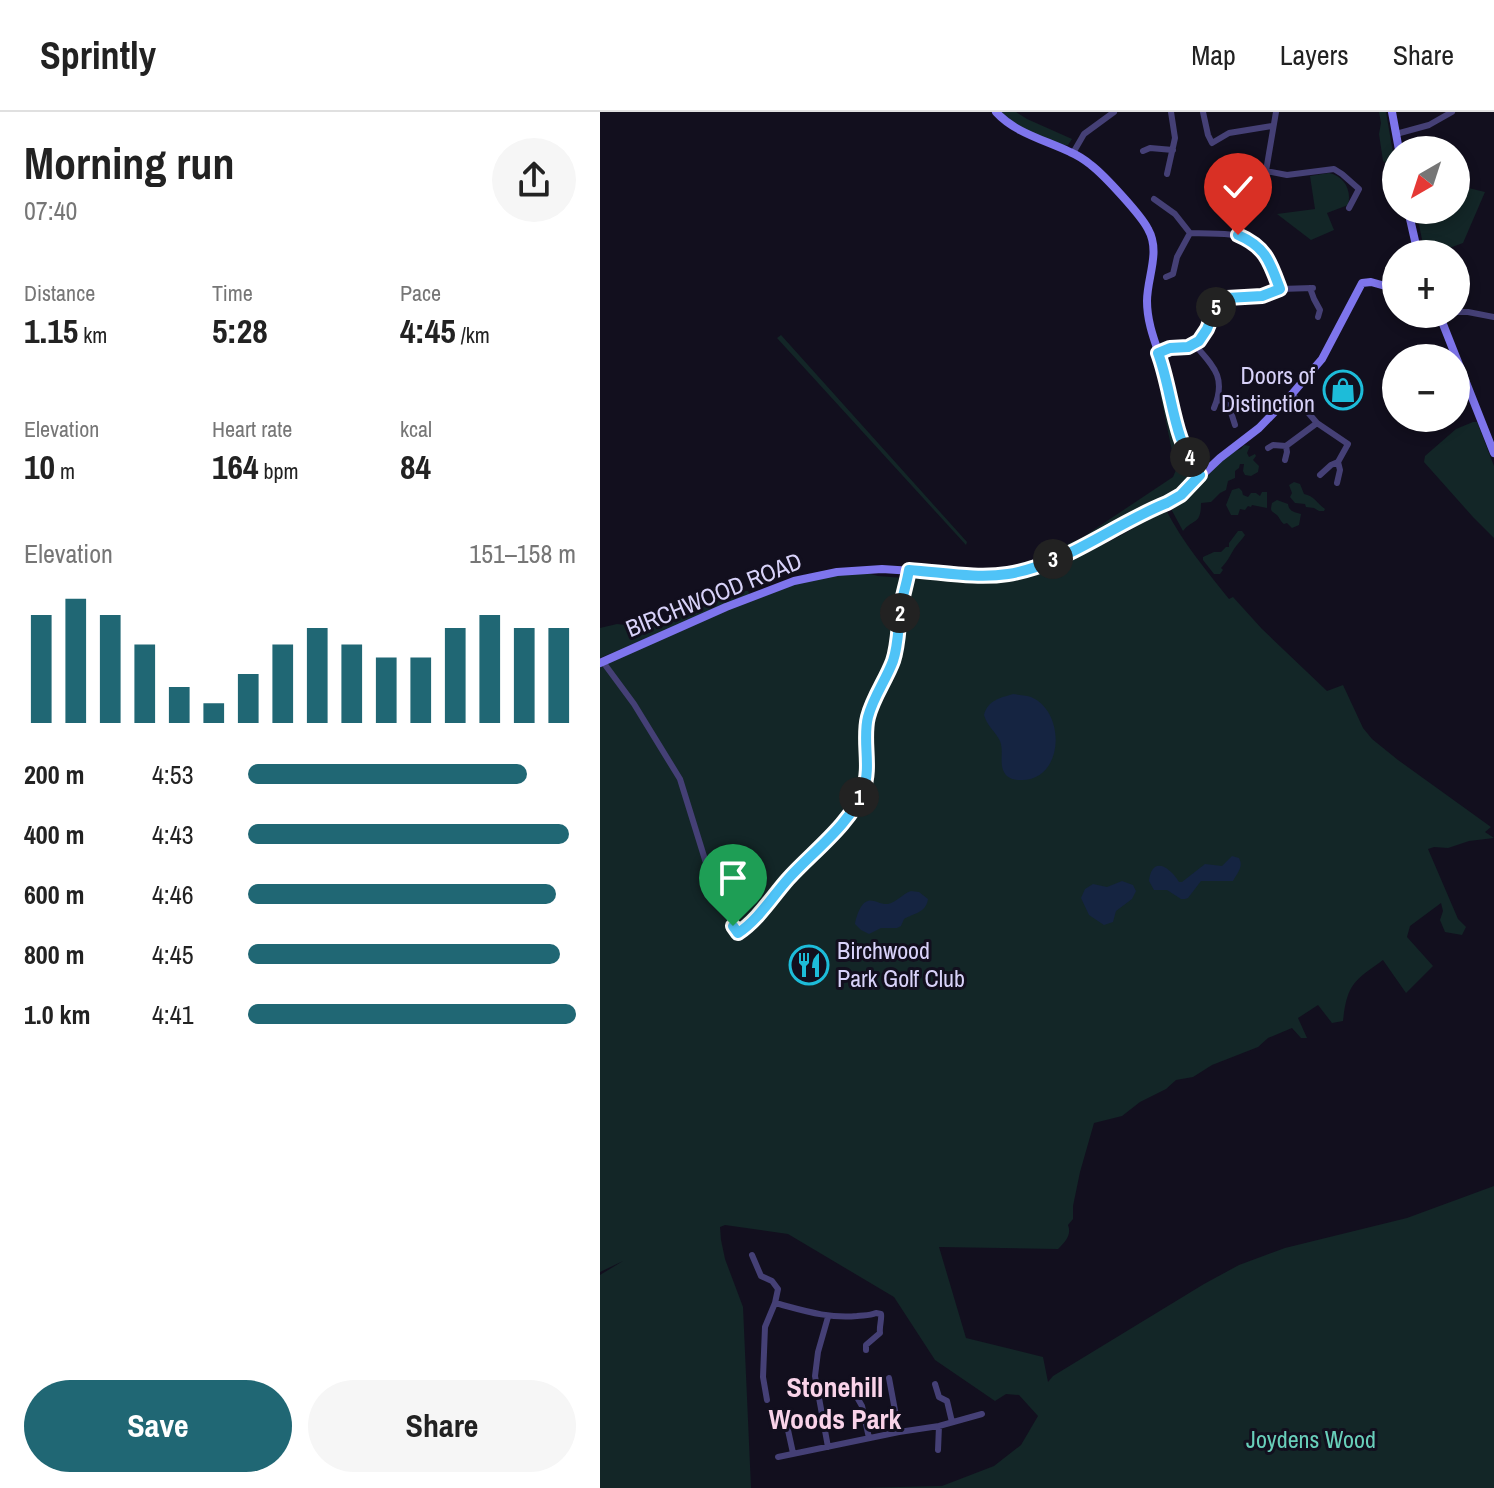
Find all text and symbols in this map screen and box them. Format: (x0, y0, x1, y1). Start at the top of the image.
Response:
text: Sprintly (40, 30, 156, 81)
text: Map (1191, 36, 1236, 74)
text: Layers (1280, 36, 1349, 74)
text: Share (1393, 36, 1454, 74)
text: Morning run (24, 133, 234, 193)
north arrow (1382, 136, 1470, 224)
map controls (1382, 136, 1470, 432)
button: share (492, 138, 576, 222)
pin (1204, 153, 1272, 235)
icon: check (1216, 165, 1260, 209)
text: 07:40 (24, 193, 77, 228)
button: + (1382, 240, 1470, 328)
text: Distance (24, 278, 95, 308)
text: Time (212, 278, 253, 308)
text: Pace (400, 278, 441, 308)
pin: 5 (1196, 287, 1236, 327)
text: 5 (1211, 292, 1221, 322)
text: 1.15 (24, 308, 78, 354)
text: 5:28 (212, 308, 268, 354)
text: 4:45 (400, 308, 456, 354)
text: km (78, 320, 107, 350)
text: /km (456, 320, 490, 350)
button: − (1382, 344, 1470, 432)
place label: Doors of Distinction (1221, 359, 1316, 419)
shop icon: Doors of Distinction (1322, 369, 1364, 411)
text: Elevation (24, 414, 99, 444)
text: Heart rate (212, 414, 292, 444)
text: kcal (400, 414, 432, 444)
pin: 4 (1170, 437, 1210, 477)
text: 4 (1185, 442, 1195, 472)
text: 10 (24, 444, 55, 490)
text: 164 (212, 444, 259, 490)
text: 84 (400, 444, 431, 490)
text: m (55, 456, 75, 486)
text: bpm (259, 456, 299, 486)
text: Elevation (24, 536, 113, 571)
text: 151–158 m (469, 536, 576, 571)
pin: 3 (1033, 539, 1073, 579)
street label: BIRCHWOOD ROAD (621, 544, 806, 644)
text: 3 (1048, 544, 1058, 574)
pin: 2 (880, 593, 920, 633)
text: 2 (895, 598, 905, 628)
text: 200 m (24, 757, 84, 792)
text: 4:53 (152, 757, 194, 792)
pin: 1 (839, 777, 879, 817)
text: 1 (854, 782, 864, 812)
text: 400 m (24, 817, 84, 852)
text: 4:43 (152, 817, 194, 852)
pin (699, 844, 767, 926)
icon: arrive (711, 856, 755, 900)
text: 600 m (24, 877, 84, 912)
text: 4:46 (152, 877, 194, 912)
place label: Birchwood Park Golf Club (837, 934, 965, 994)
text: 800 m (24, 937, 84, 972)
text: 4:45 (152, 937, 194, 972)
restaurant icon: Birchwood Park Golf Club (788, 944, 830, 986)
text: 1.0 km (24, 997, 90, 1032)
text: 4:41 (152, 997, 194, 1032)
district label: Stonehill Woods Park (769, 1368, 901, 1438)
button: Save (24, 1380, 292, 1472)
button: Share (308, 1380, 576, 1472)
park label: Joydens Wood (1246, 1423, 1376, 1455)

